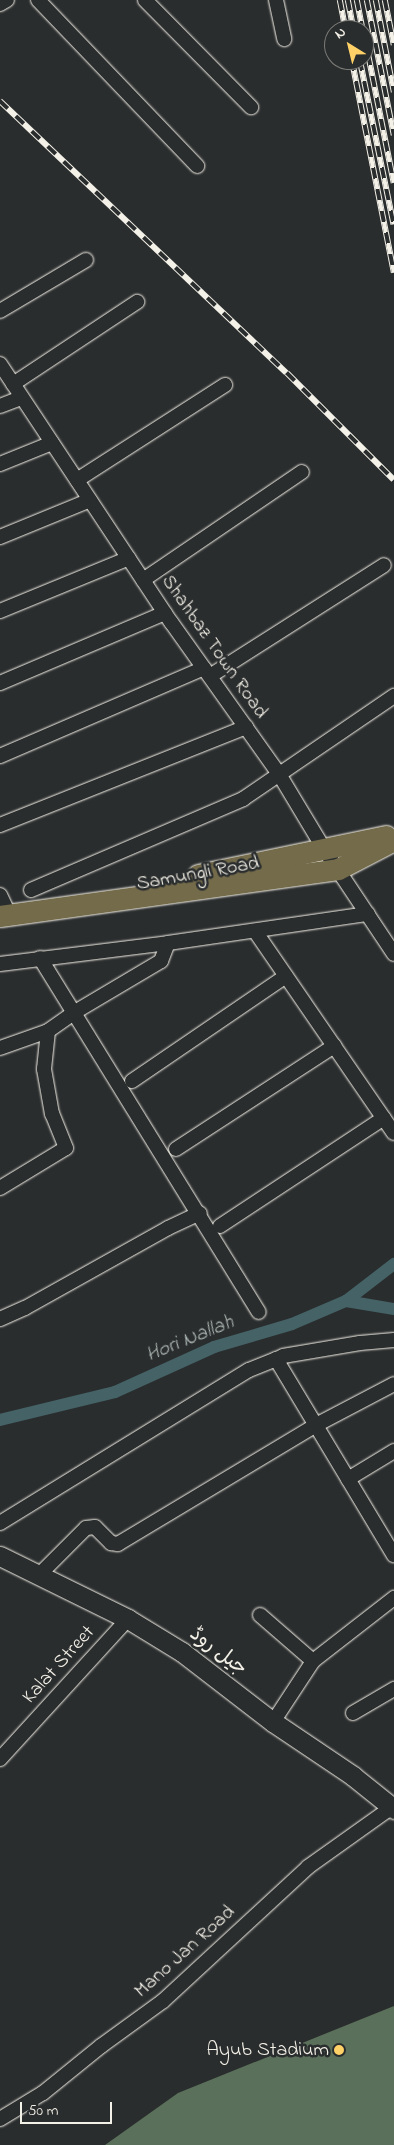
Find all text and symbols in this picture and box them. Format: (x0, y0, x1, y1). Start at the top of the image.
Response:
north arrow (324, 20, 374, 70)
text: N (330, 22, 350, 45)
street label: Shahbaz Town Road (155, 571, 273, 723)
street label: Samungli Road (135, 851, 261, 897)
water label: Hori Nallah (142, 1310, 238, 1368)
street label: Kalat Street (18, 1621, 100, 1709)
street label: جیل روڈ (185, 1623, 251, 1681)
street label: Mano Jan Road (130, 1901, 240, 2003)
place label: Ayub Stadium (207, 2038, 329, 2062)
marker: Ayub Stadium (333, 2044, 345, 2056)
scale bar (22, 2092, 115, 2124)
text: 50 m (28, 2100, 58, 2122)

